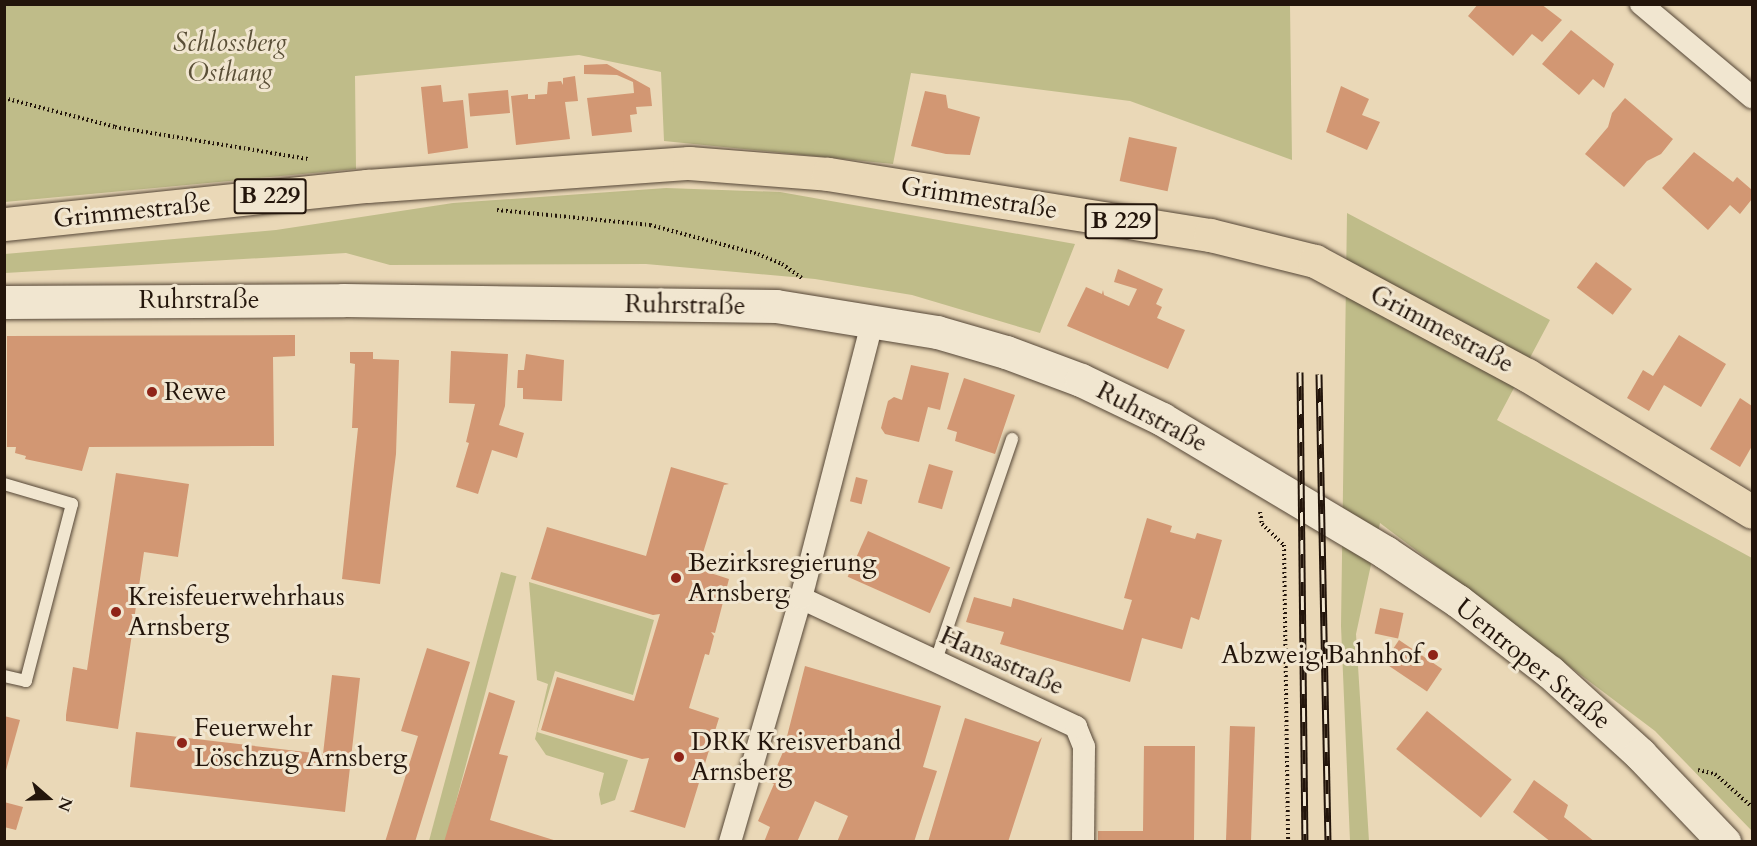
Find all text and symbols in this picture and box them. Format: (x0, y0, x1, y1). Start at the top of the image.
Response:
park label: Schlossberg Osthang (173, 27, 287, 88)
street label: Grimmestraße (898, 170, 1060, 226)
road number: B 229 (232, 175, 308, 217)
street label: Grimmestraße (52, 187, 212, 235)
road number: B 229 (1084, 200, 1158, 242)
street label: Grimmestraße (1365, 278, 1519, 380)
street label: Ruhrstraße (139, 284, 259, 316)
street label: Ruhrstraße (624, 288, 746, 322)
street label: Ruhrstraße (1091, 375, 1213, 459)
place label: Rewe (164, 376, 226, 408)
marker: Rewe (145, 385, 159, 399)
place label: Bezirksregierung Arnsberg (688, 547, 877, 608)
marker: Bezirksregierung Arnsberg (669, 571, 683, 585)
place label: Kreisfeuerwehrhaus Arnsberg (128, 581, 345, 642)
street label: Uentroper Straße (1449, 592, 1617, 736)
marker: Kreisfeuerwehrhaus Arnsberg (109, 605, 123, 619)
street label: Hansastraße (935, 620, 1069, 702)
place label: Abzweig Bahnhof (1221, 639, 1421, 671)
marker: Abzweig Bahnhof (1426, 648, 1440, 662)
place label: Feuerwehr Löschzug Arnsberg (194, 712, 407, 774)
place label: DRK Kreisverband Arnsberg (691, 726, 901, 788)
marker: Feuerwehr Löschzug Arnsberg (175, 736, 189, 750)
marker: DRK Kreisverband Arnsberg (672, 750, 686, 764)
north arrow (18, 768, 78, 828)
text: N (52, 794, 78, 814)

